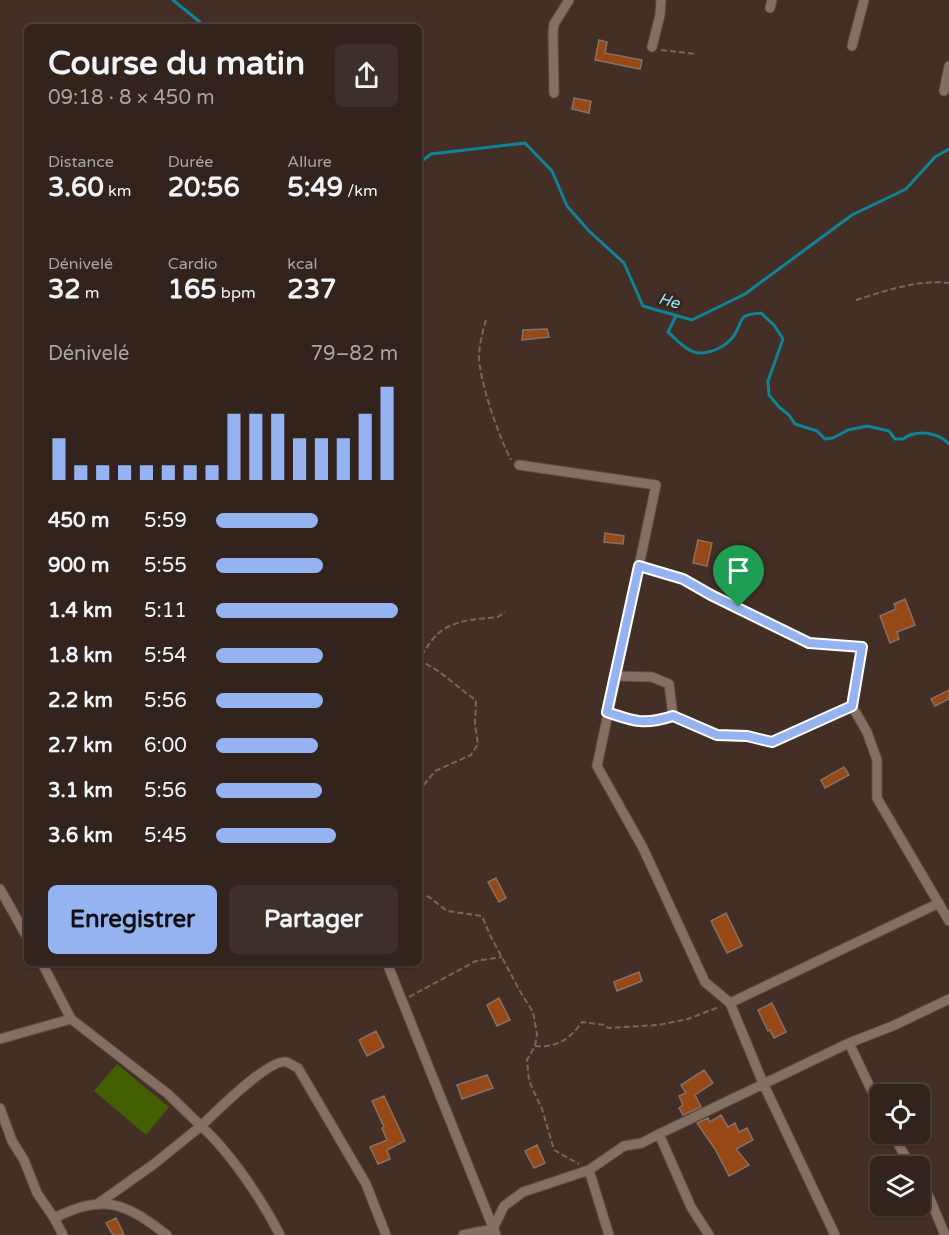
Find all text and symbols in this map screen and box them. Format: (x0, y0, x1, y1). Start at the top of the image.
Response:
text: Course du matin (48, 44, 305, 83)
button: share (335, 44, 398, 107)
text: 09:18 · 8 × 450 m (48, 86, 215, 110)
text: Distance (48, 152, 114, 172)
text: Durée (168, 152, 213, 172)
text: Allure (287, 152, 332, 172)
text: 3.60 (48, 172, 104, 203)
text: 20:56 (168, 172, 240, 203)
text: 5:49 (287, 172, 343, 203)
text: km (104, 181, 131, 201)
text: /km (343, 181, 378, 201)
text: Dénivelé (48, 254, 113, 274)
text: Cardio (168, 254, 217, 274)
text: kcal (287, 254, 317, 274)
text: 32 (48, 274, 81, 305)
text: 165 (168, 274, 217, 305)
text: 237 (287, 274, 336, 305)
text: m (81, 283, 100, 303)
text: bpm (217, 283, 256, 303)
water label: He (656, 289, 683, 314)
text: Dénivelé (48, 342, 129, 366)
text: 79–82 m (311, 342, 398, 366)
text: 450 m (48, 509, 109, 533)
text: 5:59 (144, 509, 187, 533)
pin (713, 545, 764, 607)
text: 900 m (48, 554, 109, 578)
text: 5:55 (144, 554, 187, 578)
icon: arrive (722, 554, 755, 587)
text: 1.4 km (48, 599, 112, 623)
text: 5:11 (144, 599, 187, 623)
text: 1.8 km (48, 644, 113, 668)
text: 5:54 (144, 644, 187, 668)
text: 2.2 km (48, 689, 113, 713)
text: 5:56 (144, 689, 187, 713)
text: 2.7 km (48, 734, 113, 758)
text: 6:00 (144, 734, 187, 758)
text: 3.1 km (48, 779, 113, 803)
text: 5:56 (144, 779, 187, 803)
text: 3.6 km (48, 824, 113, 848)
text: 5:45 (144, 824, 187, 848)
button: Enregistrer (48, 885, 217, 954)
button: Partager (229, 885, 398, 954)
map controls (870, 1084, 930, 1216)
button: locate (870, 1084, 930, 1144)
button: layers (870, 1156, 930, 1216)

